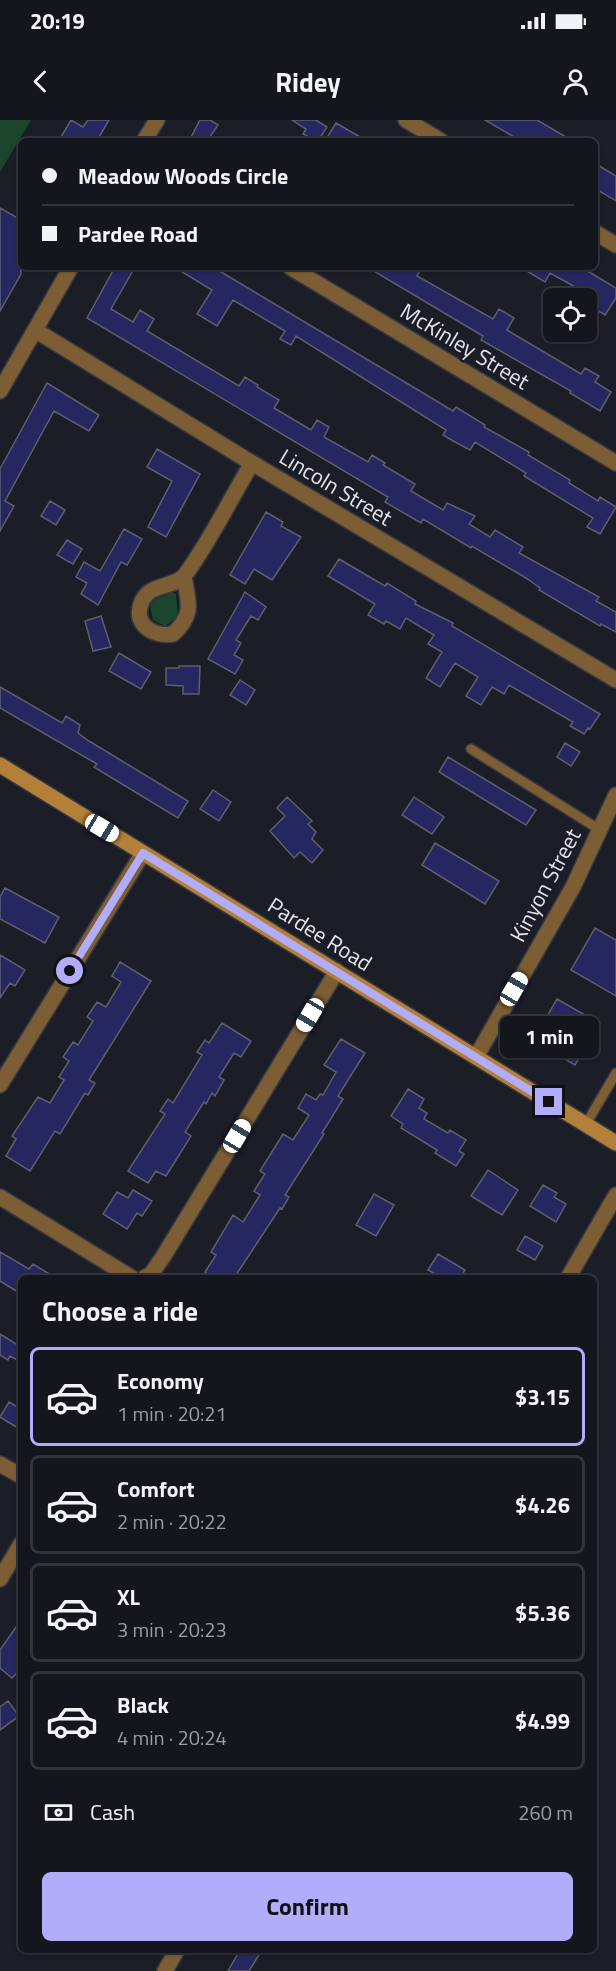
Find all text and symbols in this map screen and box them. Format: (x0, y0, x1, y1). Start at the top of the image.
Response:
text: 20:19 (30, 4, 85, 38)
text: Ridey (275, 61, 341, 102)
icon: back (24, 65, 57, 98)
icon: person (559, 65, 592, 98)
text: Meadow Woods Circle (78, 159, 288, 193)
text: Pardee Road (78, 217, 198, 251)
map controls (543, 288, 597, 342)
button: locate (543, 288, 597, 342)
street label: McKinley Street (394, 294, 536, 398)
street label: Lincoln Street (273, 440, 399, 534)
car (82, 811, 122, 845)
street label: Kinyon Street (501, 822, 589, 948)
street label: Pardee Road (261, 888, 379, 980)
route start (56, 957, 83, 984)
car (497, 969, 531, 1009)
car (293, 995, 327, 1035)
callout: 1 min (500, 1015, 598, 1057)
text: 1 min (525, 1021, 574, 1052)
route end (535, 1088, 562, 1115)
car (220, 1116, 254, 1156)
text: Choose a ride (42, 1290, 198, 1331)
text: Economy (117, 1364, 204, 1398)
icon: car (45, 1370, 99, 1424)
text: $3.15 (515, 1380, 570, 1414)
text: 1 min · 20:21 (117, 1398, 227, 1429)
text: Comfort (117, 1472, 195, 1506)
icon: car (45, 1478, 99, 1532)
text: $4.26 (515, 1488, 570, 1522)
text: 2 min · 20:22 (117, 1506, 227, 1537)
text: XL (117, 1580, 140, 1614)
icon: car (45, 1586, 99, 1640)
text: $5.36 (515, 1596, 570, 1630)
text: 3 min · 20:23 (117, 1614, 227, 1645)
text: Black (117, 1688, 169, 1722)
icon: car (45, 1694, 99, 1748)
text: $4.99 (515, 1704, 570, 1738)
text: 4 min · 20:24 (117, 1722, 227, 1753)
text: Cash (90, 1795, 135, 1829)
icon: cash (42, 1796, 75, 1829)
text: 260 m (518, 1797, 573, 1828)
button: Confirm (42, 1872, 573, 1941)

